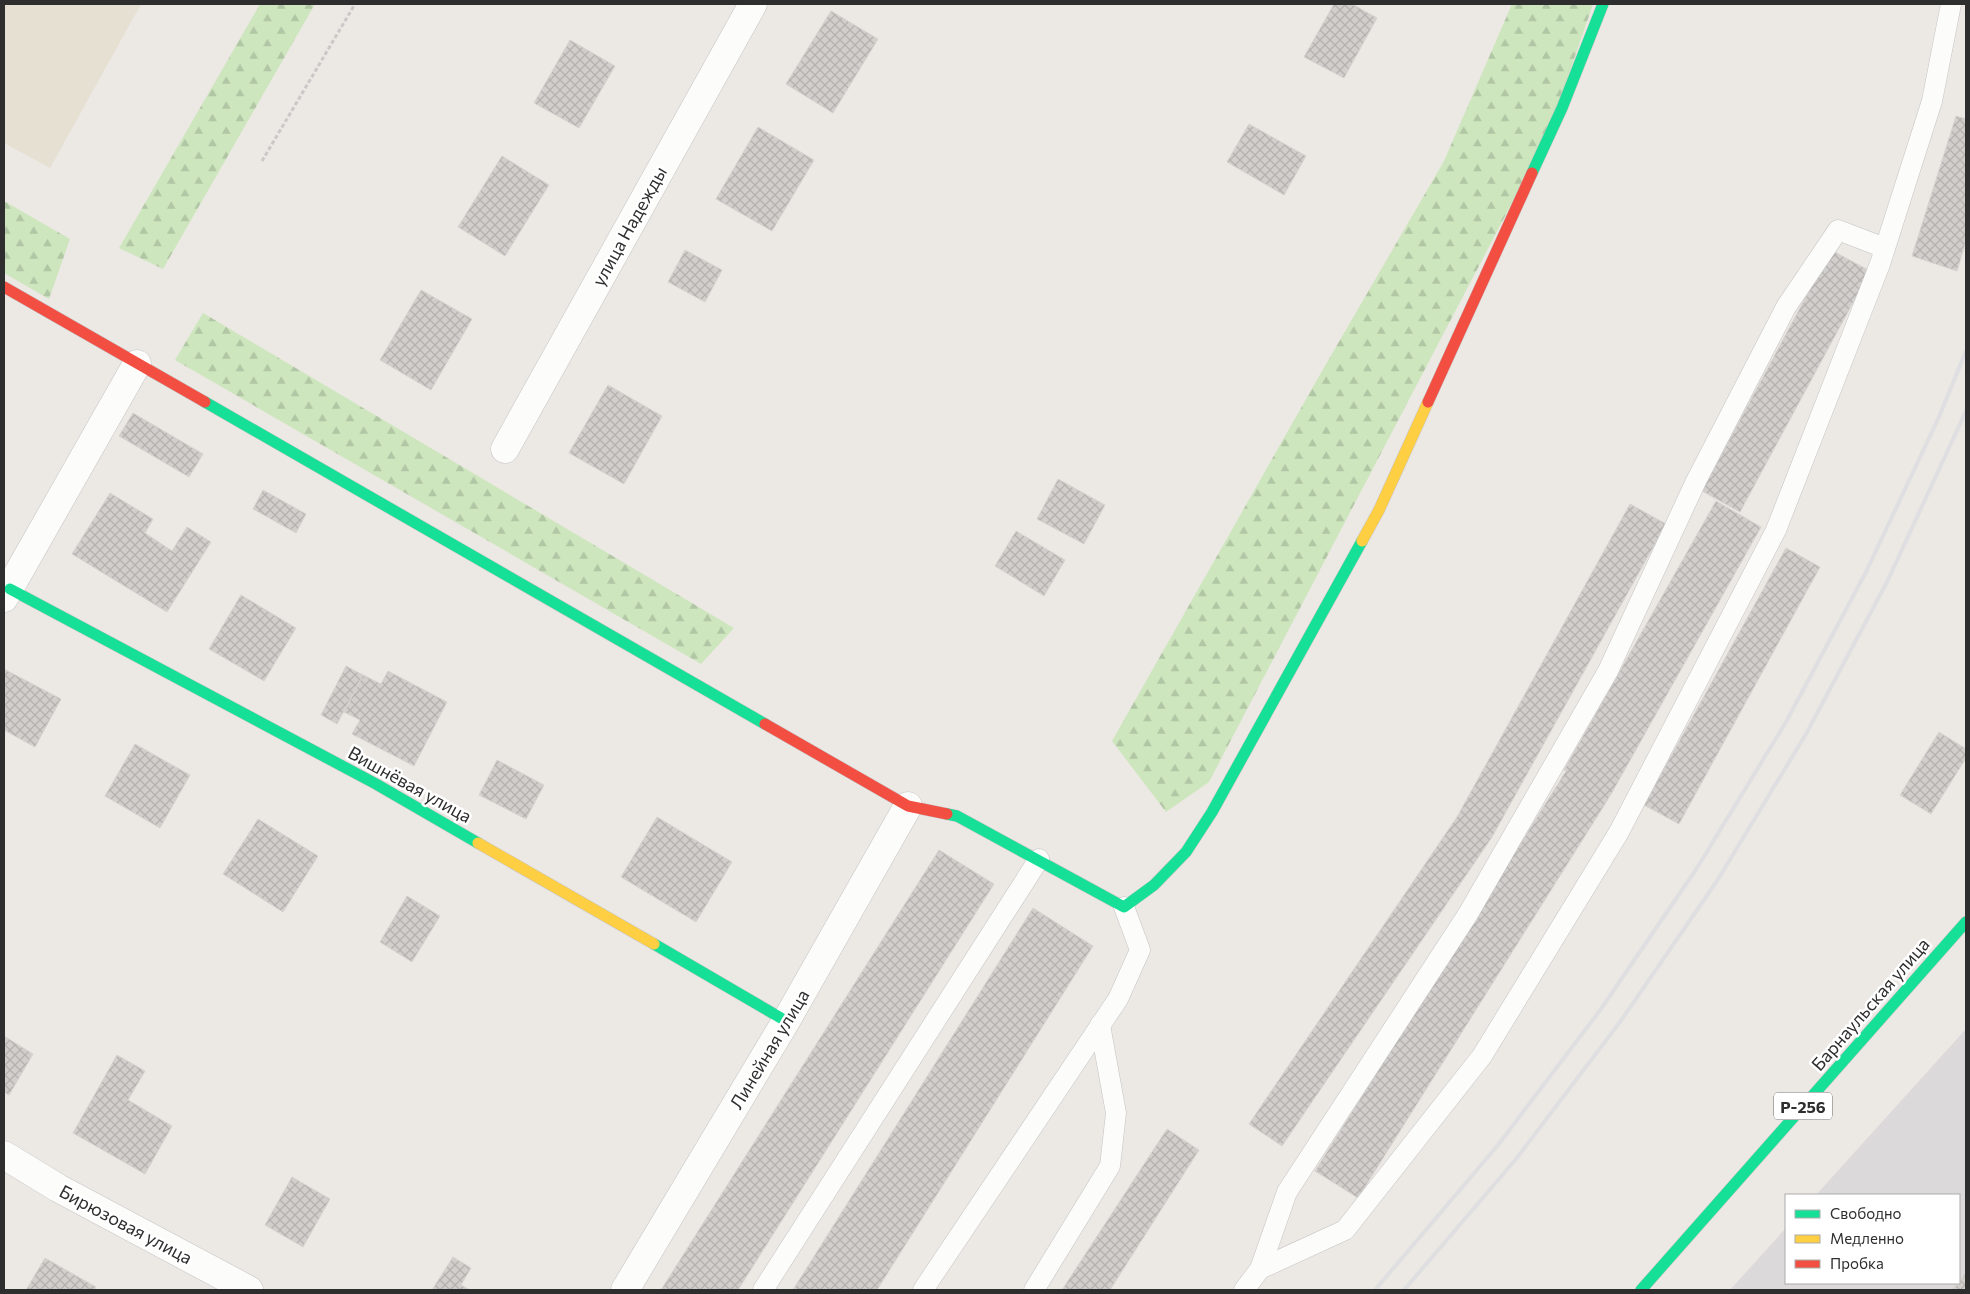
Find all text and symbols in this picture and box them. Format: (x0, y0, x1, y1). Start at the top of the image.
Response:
street label: улица Надежды (587, 162, 671, 290)
street label: Вишнёвая улица (344, 741, 476, 827)
street label: Барнаульская улица (1806, 933, 1934, 1075)
street label: Линейная улица (725, 985, 813, 1113)
road number: Р-256 (1774, 1092, 1832, 1120)
street label: Бирюзовая улица (56, 1180, 196, 1268)
legend (1785, 1194, 1960, 1284)
text: Свободно (1830, 1204, 1901, 1222)
text: Медленно (1830, 1229, 1904, 1247)
text: Пробка (1830, 1254, 1884, 1272)

